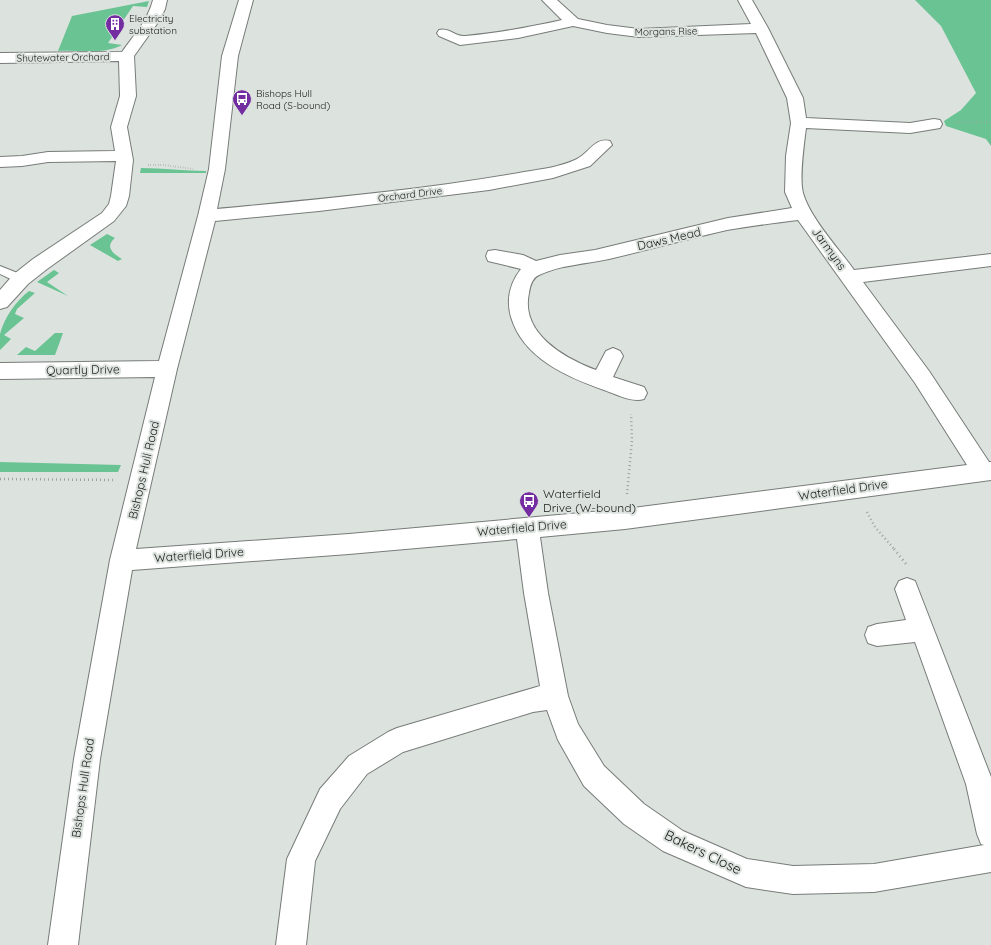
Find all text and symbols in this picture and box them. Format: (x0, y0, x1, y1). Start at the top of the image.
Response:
place label: Electricity substation (129, 12, 177, 37)
building icon: Electricity substation (104, 13, 126, 41)
street label: Morgans Rise (635, 24, 698, 39)
street label: Shutewater Orchard (16, 50, 110, 65)
place label: Bishops Hull Road (S-bound) (256, 87, 330, 112)
bus stop icon: Bishops Hull Road (S-bound) (231, 88, 253, 116)
street label: Orchard Drive (377, 184, 443, 205)
street label: Daws Mead (636, 224, 702, 253)
street label: Jarmyns (809, 224, 850, 273)
street label: Quartly Drive (46, 361, 120, 378)
street label: Bishops Hull Road (125, 419, 162, 520)
street label: Waterfield Drive (797, 476, 889, 503)
place label: Waterfield Drive (W-bound) (543, 486, 636, 515)
bus stop icon: Waterfield Drive (W-bound) (518, 490, 540, 518)
street label: Waterfield Drive (477, 516, 568, 539)
street label: Waterfield Drive (154, 544, 245, 565)
street label: Bishops Hull Road (68, 737, 97, 839)
street label: Bakers Close (661, 826, 745, 878)

